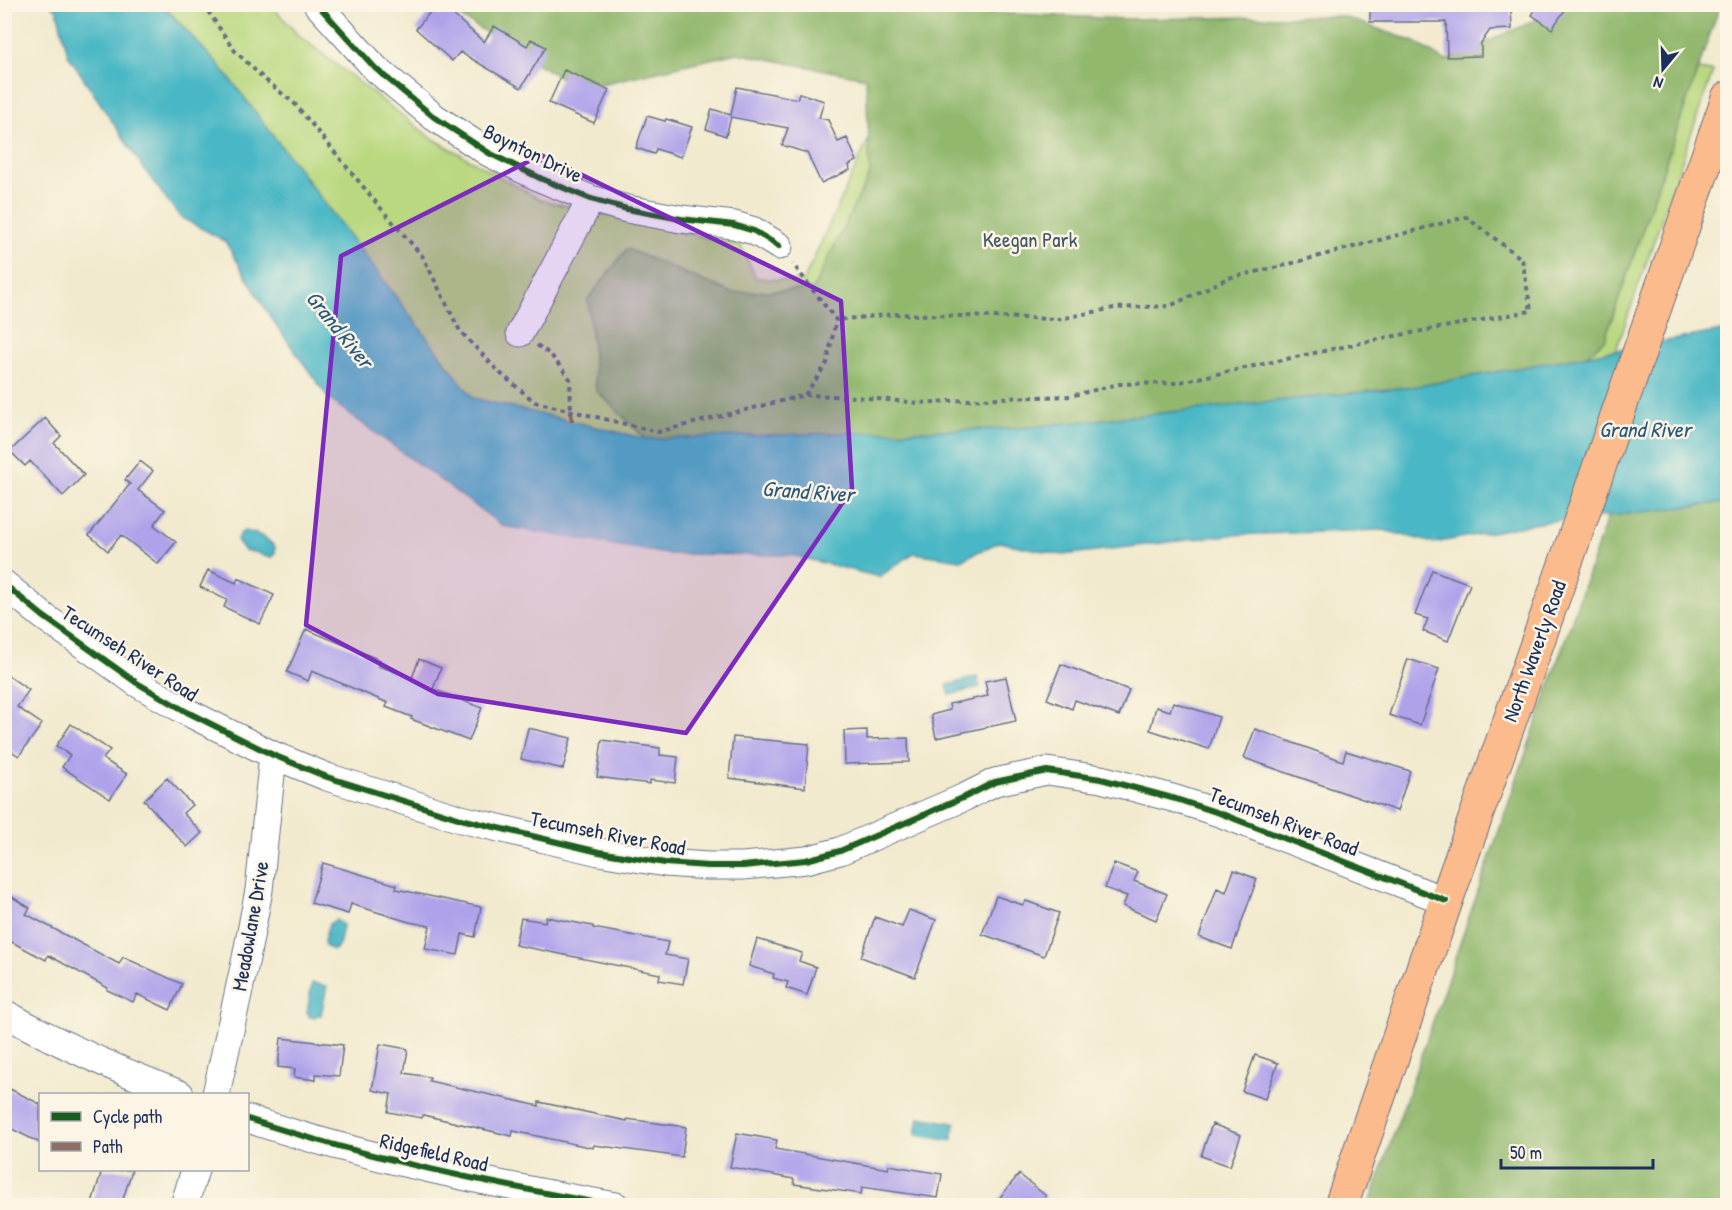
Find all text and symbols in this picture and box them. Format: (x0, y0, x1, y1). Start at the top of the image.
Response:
north arrow (1633, 39, 1693, 99)
text: N (1650, 71, 1666, 95)
street label: Boynton Drive (479, 117, 587, 189)
park label: Keegan Park (983, 225, 1078, 254)
water label: Grand River (299, 284, 382, 376)
water label: Grand River (1599, 414, 1694, 444)
water label: Grand River (761, 473, 858, 509)
street label: North Waverly Road (1495, 576, 1573, 726)
street label: Tecumseh River Road (56, 598, 204, 708)
street label: Tecumseh River Road (1205, 779, 1363, 863)
street label: Tecumseh River Road (528, 804, 688, 862)
street label: Meadowlane Drive (224, 859, 276, 993)
legend (39, 1093, 249, 1171)
text: Cycle path (93, 1104, 163, 1129)
street label: Ridgefield Road (377, 1126, 491, 1178)
scale bar (1501, 1132, 1652, 1170)
text: Path (93, 1134, 123, 1159)
text: 50 m (1510, 1140, 1542, 1165)

